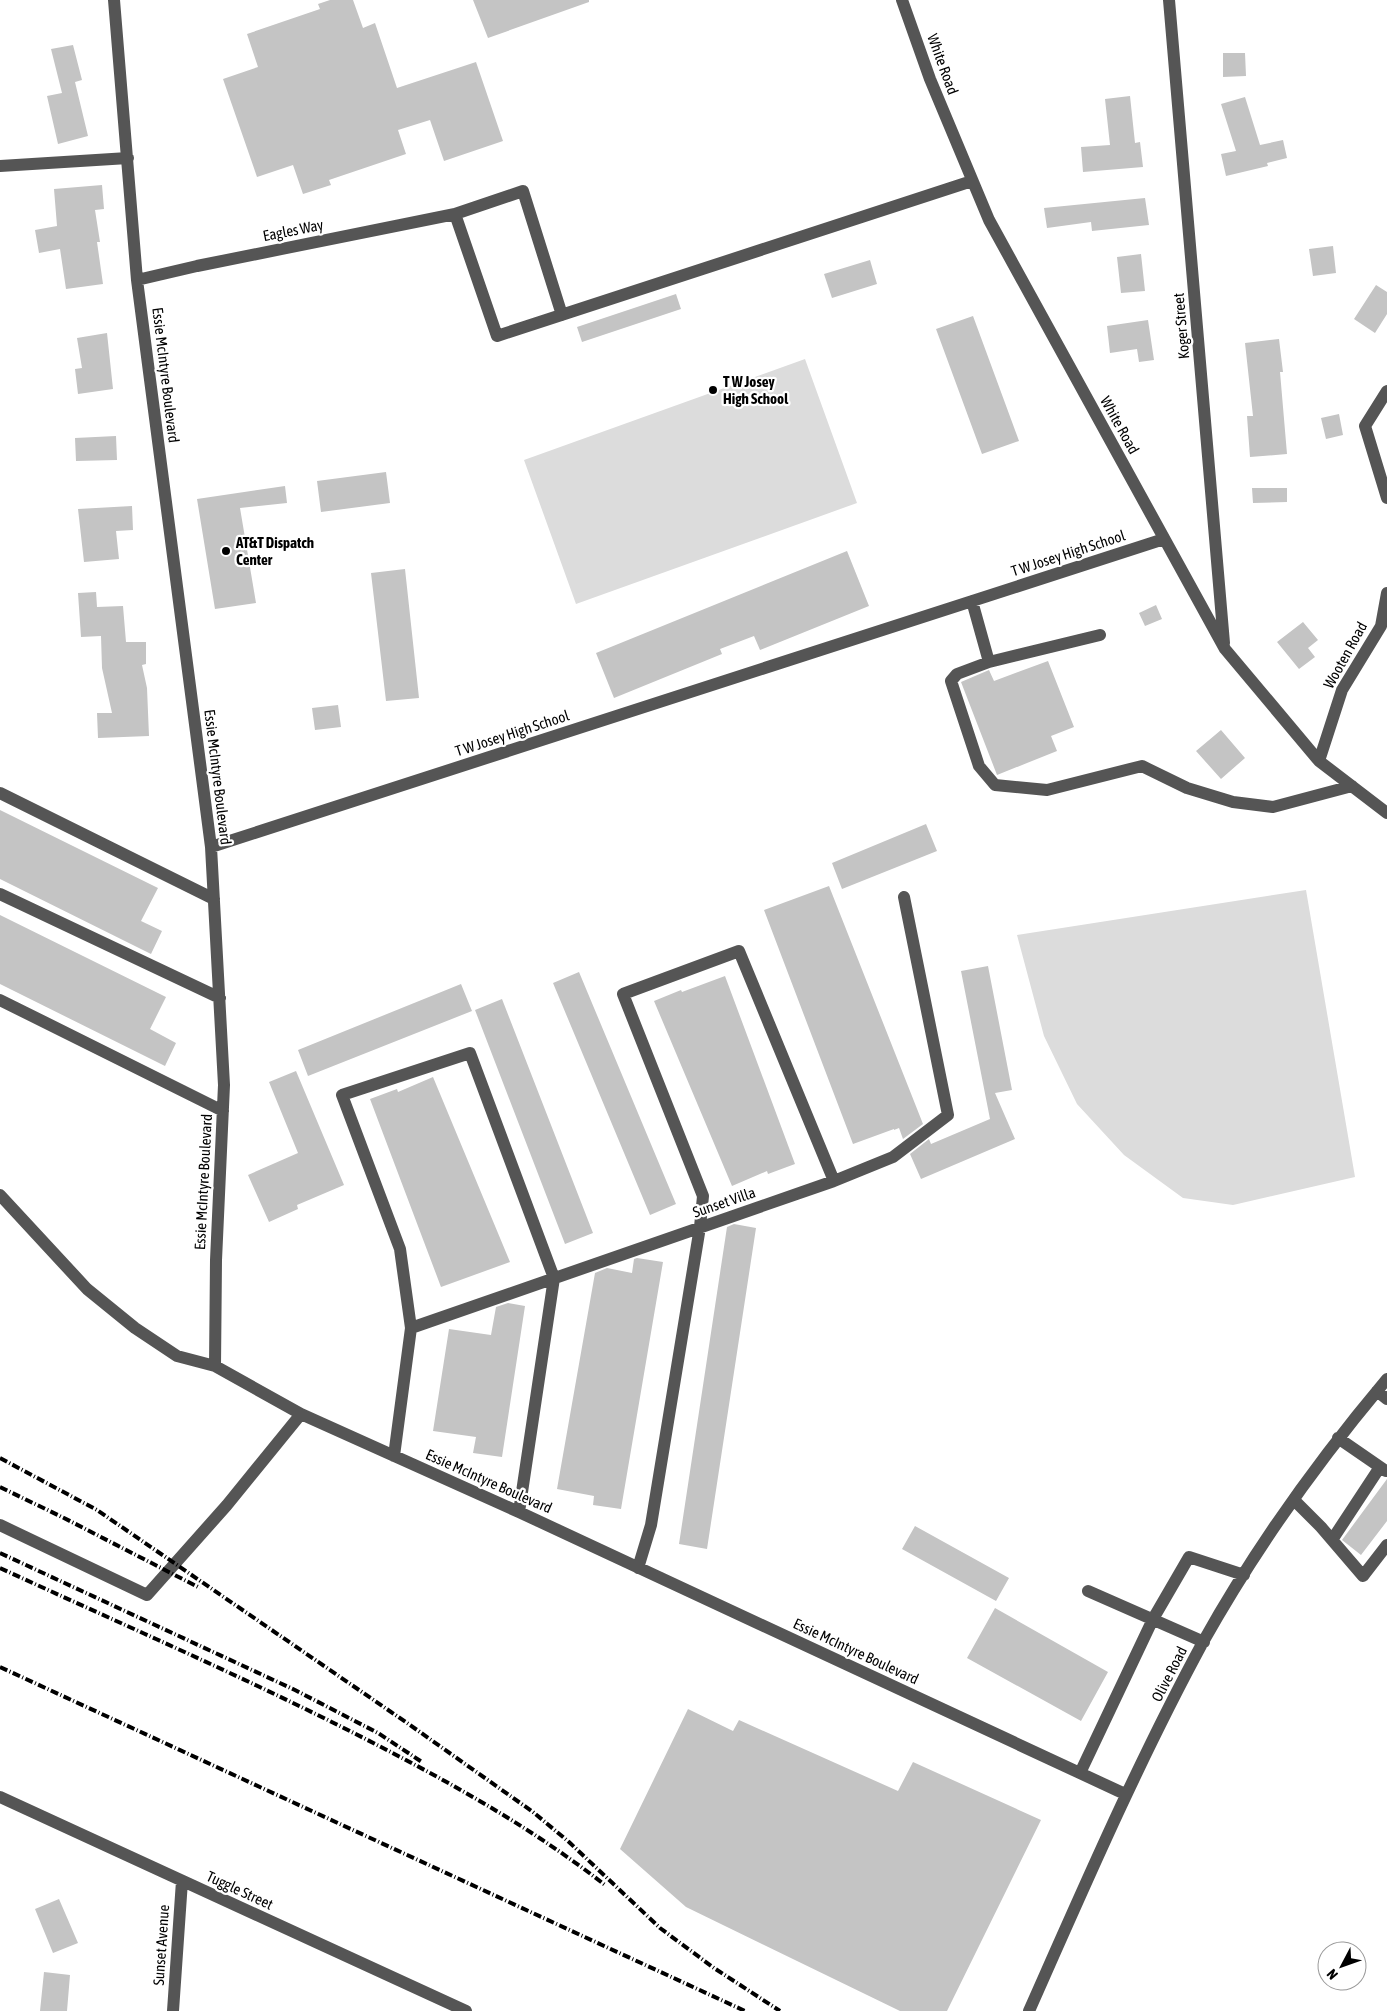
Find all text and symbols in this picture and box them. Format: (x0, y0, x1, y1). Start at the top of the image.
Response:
street label: White Road (924, 31, 962, 97)
street label: Eagles Way (261, 216, 325, 244)
street label: Koger Street (1170, 292, 1192, 360)
street label: Essie McIntyre Boulevard (149, 306, 183, 444)
place label: T W Josey High School (723, 373, 789, 407)
marker: T W Josey High School (707, 384, 719, 396)
street label: White Road (1097, 393, 1143, 457)
street label: T W Josey High School (1009, 527, 1127, 579)
place label: AT&T Dispatch Center (235, 534, 314, 568)
marker: AT&T Dispatch Center (220, 545, 232, 557)
street label: Wooten Road (1320, 619, 1370, 691)
street label: T W Josey High School (453, 707, 571, 759)
street label: Essie McIntyre Boulevard (201, 708, 235, 846)
street label: Essie McIntyre Boulevard (191, 1114, 215, 1250)
street label: Sunset Villa (690, 1183, 758, 1221)
street label: Essie McIntyre Boulevard (423, 1446, 555, 1516)
street label: Essie McIntyre Boulevard (791, 1615, 921, 1687)
street label: Olive Road (1148, 1644, 1190, 1704)
street label: Tuggle Street (204, 1867, 276, 1913)
street label: Sunset Avenue (150, 1904, 172, 1986)
north arrow (1317, 1941, 1367, 1991)
text: N (1323, 1966, 1341, 1983)

